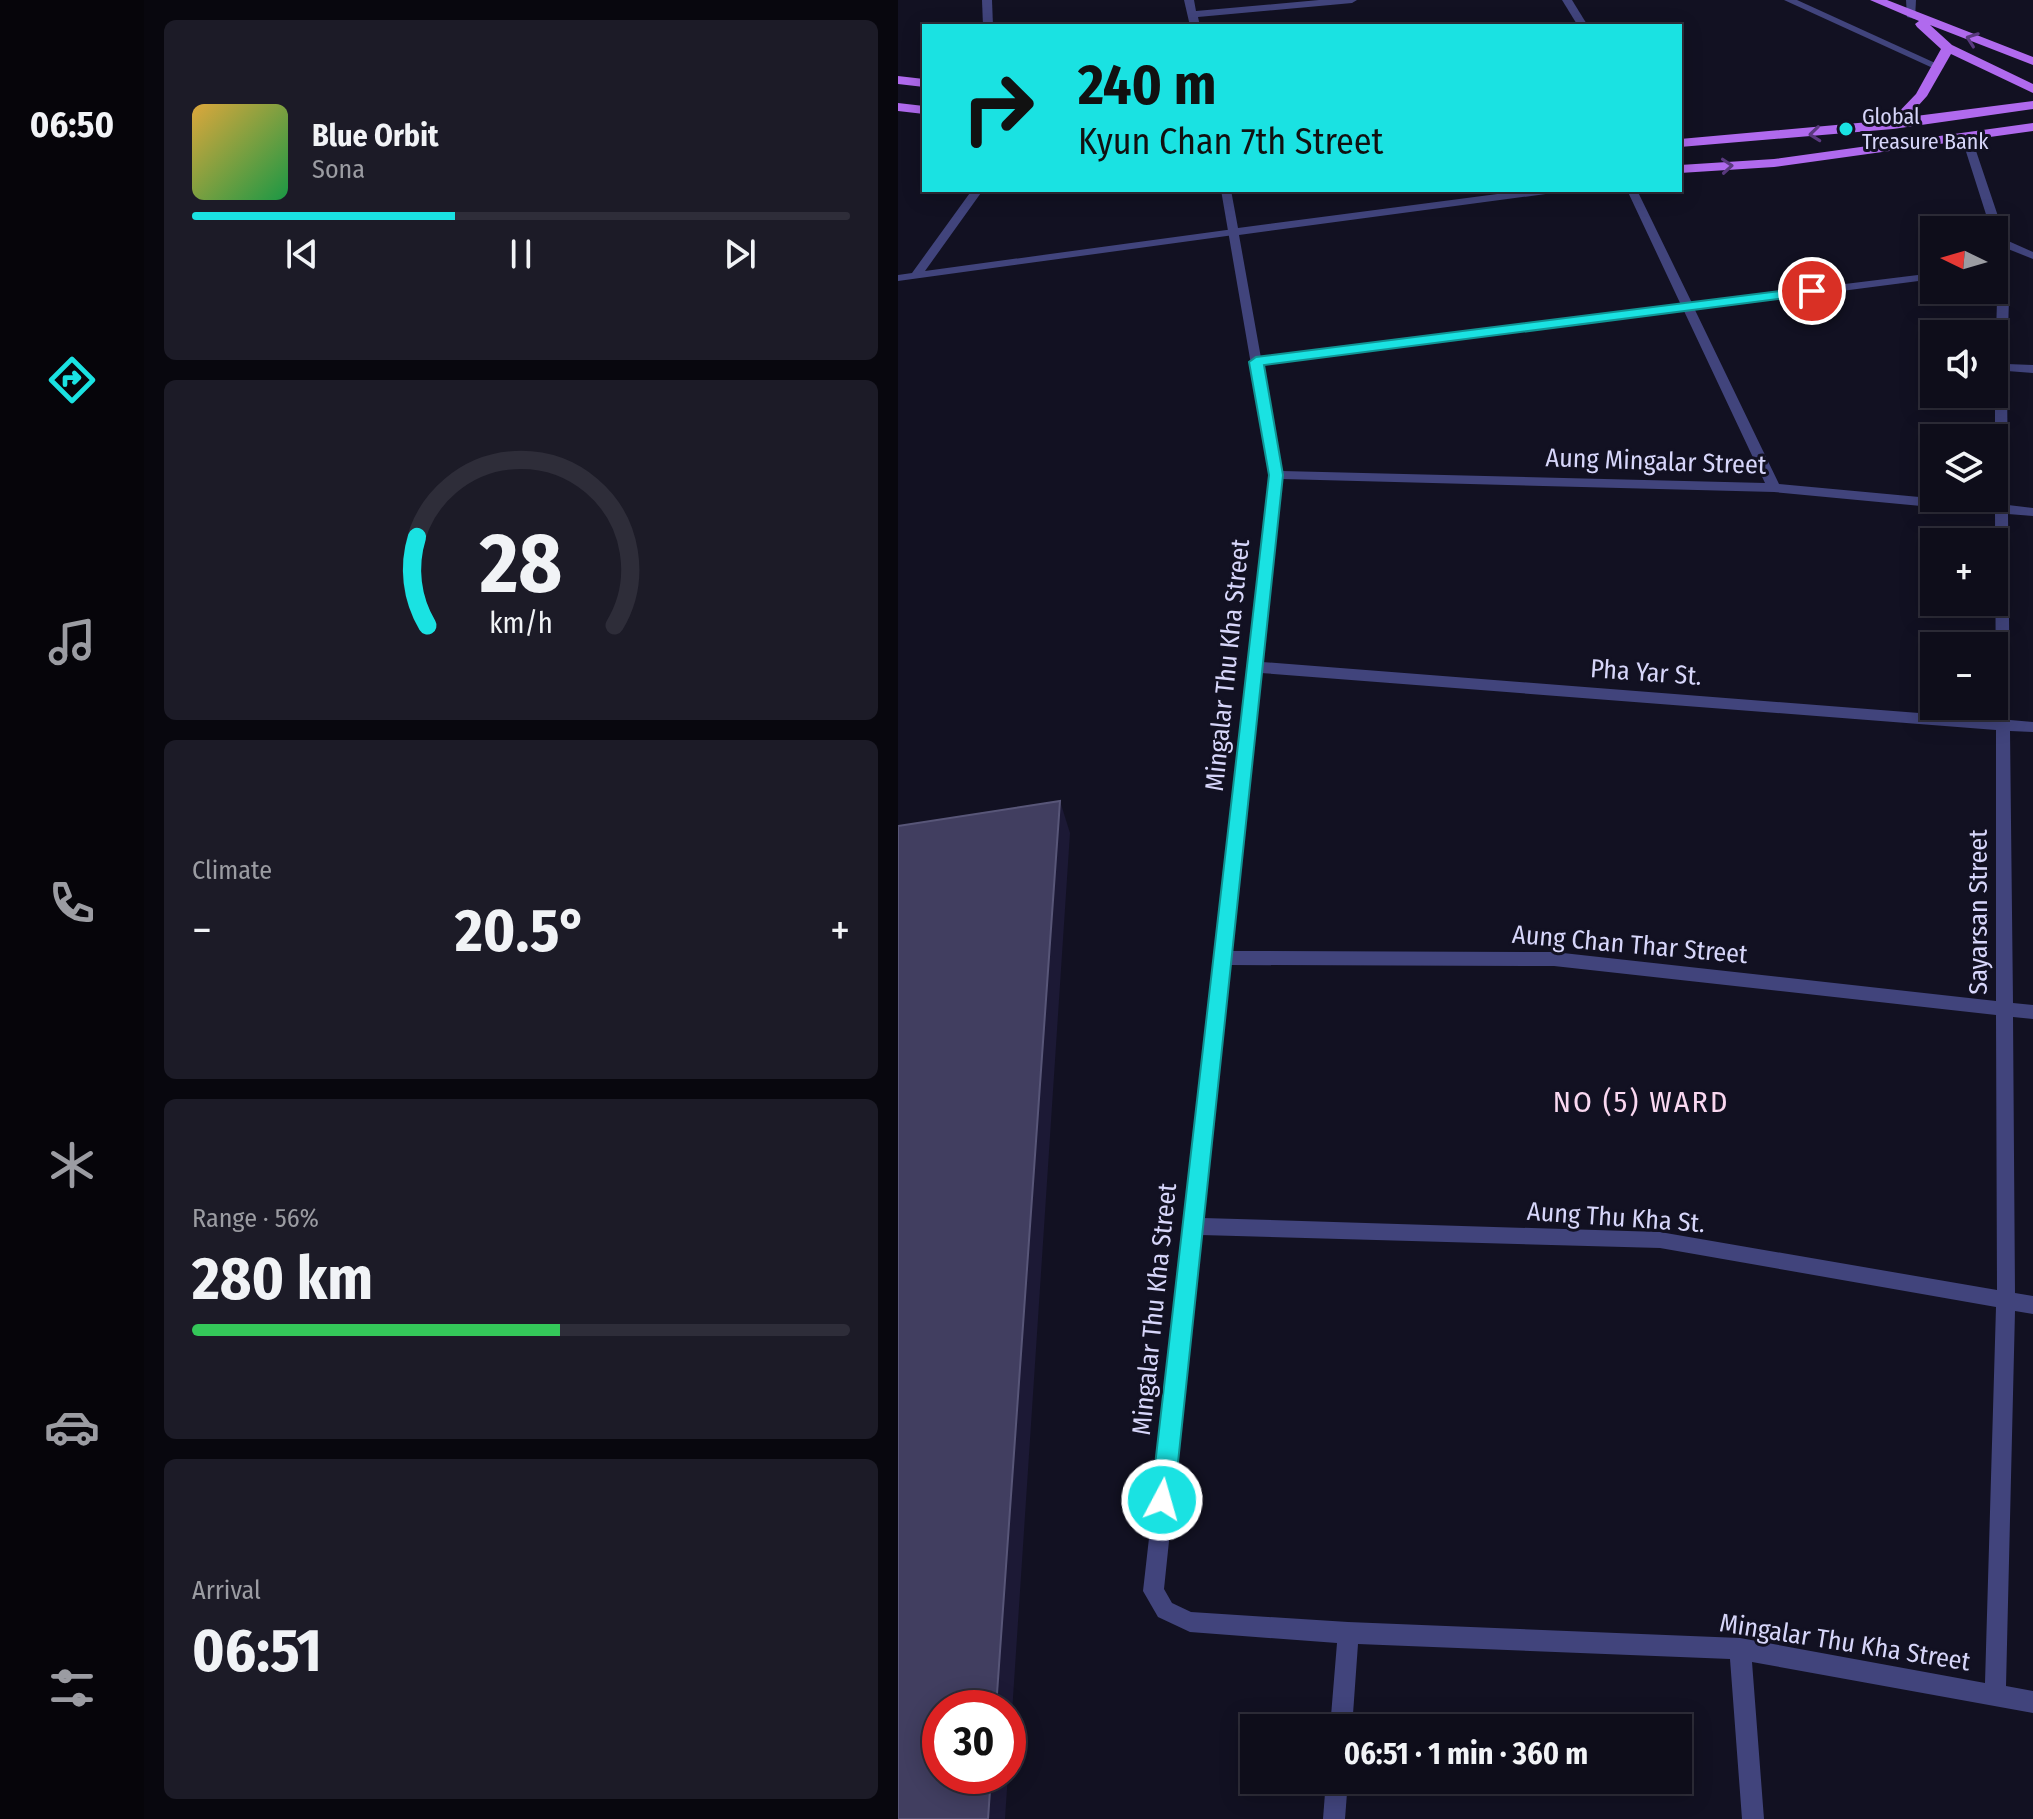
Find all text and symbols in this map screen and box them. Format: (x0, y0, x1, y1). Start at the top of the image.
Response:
one-way arrow (1966, 32, 1980, 48)
text: 240 m (1078, 52, 1217, 119)
icon: right (946, 56, 1050, 160)
text: 06:50 (30, 103, 114, 147)
place label: Global Treasure Bank (1862, 103, 1989, 155)
text: Blue Orbit (312, 118, 438, 154)
text: Kyun Chan 7th Street (1078, 120, 1383, 164)
marker: Global Treasure Bank (1837, 120, 1855, 138)
one-way arrow (1808, 125, 1821, 142)
text: Sona (312, 154, 365, 185)
one-way arrow (1721, 157, 1734, 174)
north arrow (1920, 216, 2008, 304)
map controls (1920, 216, 2008, 720)
icon: previous (280, 232, 324, 276)
icon: pause (499, 232, 543, 276)
icon: next (718, 232, 762, 276)
pin (1778, 257, 1846, 325)
icon: arrive (1790, 269, 1834, 313)
button: sound (1920, 320, 2008, 408)
icon: directions (44, 352, 100, 408)
button: layers (1920, 424, 2008, 512)
street label: Aung Mingalar Street (1545, 442, 1767, 481)
text: 28 (479, 513, 562, 613)
button: + (1920, 528, 2008, 616)
street label: Mingalar Thu Kha Street (1199, 537, 1256, 793)
text: km/h (489, 606, 553, 641)
icon: music (44, 614, 100, 670)
button: − (1920, 632, 2008, 720)
street label: Pha Yar St. (1589, 653, 1703, 692)
street label: Sayarsan Street (1963, 829, 1994, 995)
text: Climate (192, 855, 272, 886)
icon: phone (44, 875, 100, 931)
text: 20.5° (455, 895, 587, 967)
text: − (192, 904, 212, 957)
text: + (830, 904, 850, 957)
street label: Aung Chan Thar Street (1511, 919, 1749, 970)
district label: NO (5) WARD (1553, 1084, 1729, 1120)
icon: climate (44, 1137, 100, 1193)
street label: Mingalar Thu Kha Street (1126, 1181, 1183, 1437)
street label: Aung Thu Kha St. (1526, 1196, 1706, 1239)
text: Range · 56% (192, 1203, 319, 1234)
text: 280 km (192, 1243, 373, 1315)
icon: car (44, 1399, 100, 1455)
position arrow (1120, 1458, 1204, 1542)
text: Arrival (192, 1575, 261, 1606)
street label: Mingalar Thu Kha Street (1717, 1607, 1973, 1678)
text: 06:51 (192, 1615, 322, 1687)
icon: filters (44, 1660, 100, 1716)
speed limit sign: 30 (922, 1690, 1026, 1794)
text: 06:51 · 1 min · 360 m (1344, 1736, 1588, 1772)

